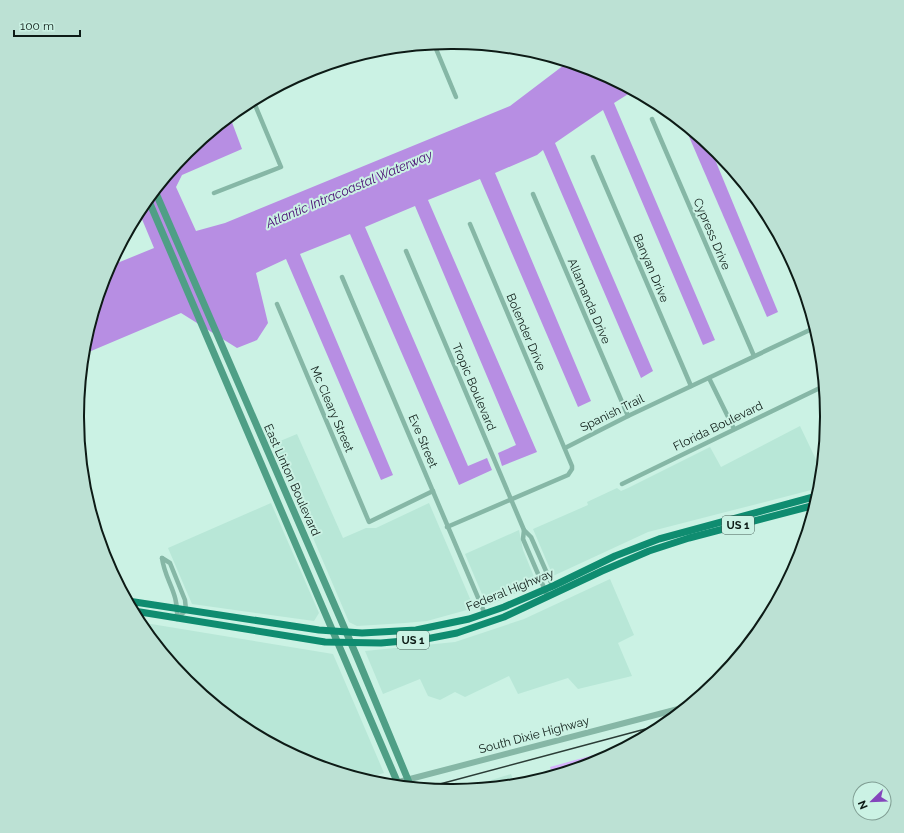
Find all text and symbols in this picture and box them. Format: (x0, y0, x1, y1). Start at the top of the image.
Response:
scale bar (14, 12, 80, 38)
text: 100 m (20, 19, 54, 33)
water label: Atlantic Intracoastal Waterway (263, 147, 435, 231)
street label: Cypress Drive (691, 196, 733, 272)
street label: Banyan Drive (630, 232, 672, 304)
street label: Allamanda Drive (565, 256, 613, 346)
street label: Bolender Drive (503, 291, 549, 373)
street label: Tropic Boulevard (449, 341, 499, 433)
street label: Mc Cleary Street (308, 364, 356, 454)
street label: Spanish Trail (578, 391, 647, 434)
street label: Florida Boulevard (671, 398, 765, 454)
street label: Eve Street (405, 412, 441, 470)
street label: East Linton Boulevard (261, 422, 323, 538)
road number: US 1 (722, 516, 754, 534)
street label: Federal Highway (464, 566, 556, 614)
road number: US 1 (397, 631, 429, 649)
street label: South Dixie Highway (477, 713, 591, 756)
north arrow (852, 781, 892, 821)
text: N (856, 798, 871, 811)

